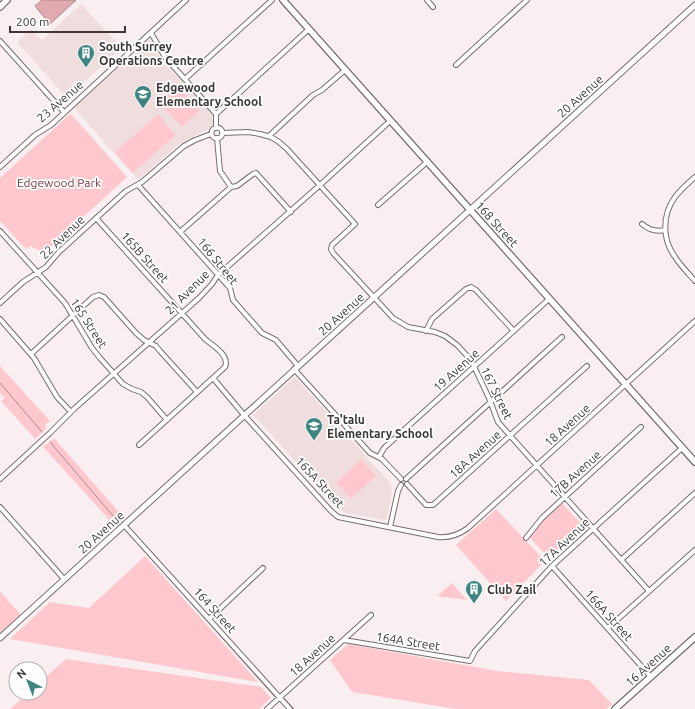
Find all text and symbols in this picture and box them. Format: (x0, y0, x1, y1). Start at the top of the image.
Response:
scale bar (10, 8, 125, 34)
text: 200 m (16, 15, 49, 28)
place label: South Surrey Operations Centre (99, 40, 204, 67)
building icon: South Surrey Operations Centre (76, 43, 96, 68)
street label: 20 Avenue (555, 72, 605, 120)
street label: 23 Avenue (34, 77, 86, 125)
place label: Edgewood Elementary School (156, 81, 262, 108)
school or university icon: Edgewood Elementary School (133, 84, 153, 109)
park label: Edgewood Park (17, 176, 101, 189)
street label: 168 Street (473, 199, 521, 250)
street label: 22 Avenue (37, 213, 87, 261)
street label: 165B Street (119, 229, 171, 285)
street label: 166 Street (195, 235, 241, 287)
street label: 21 Avenue (162, 267, 212, 317)
street label: 20 Avenue (316, 290, 366, 338)
street label: 165 Street (68, 296, 110, 350)
street label: 19 Avenue (431, 346, 481, 394)
street label: 167 Street (479, 365, 515, 422)
street label: 18 Avenue (542, 401, 592, 449)
place label: Ta'talu Elementary School (327, 413, 433, 440)
school or university icon: Ta'talu Elementary School (304, 416, 324, 441)
street label: 18A Avenue (447, 428, 503, 480)
street label: 17B Avenue (547, 448, 603, 500)
street label: 165A Street (293, 454, 347, 510)
street label: 20 Avenue (76, 508, 126, 556)
street label: 17A Avenue (536, 515, 592, 569)
building icon: Club Zail (464, 579, 484, 604)
place label: Club Zail (487, 583, 536, 596)
street label: 164 Street (191, 585, 239, 636)
street label: 166A Street (583, 587, 636, 643)
street label: 164A Street (375, 630, 441, 652)
street label: 18 Avenue (287, 631, 337, 679)
street label: 16 Avenue (623, 641, 673, 689)
north arrow (8, 661, 48, 701)
text: N (14, 666, 28, 681)

